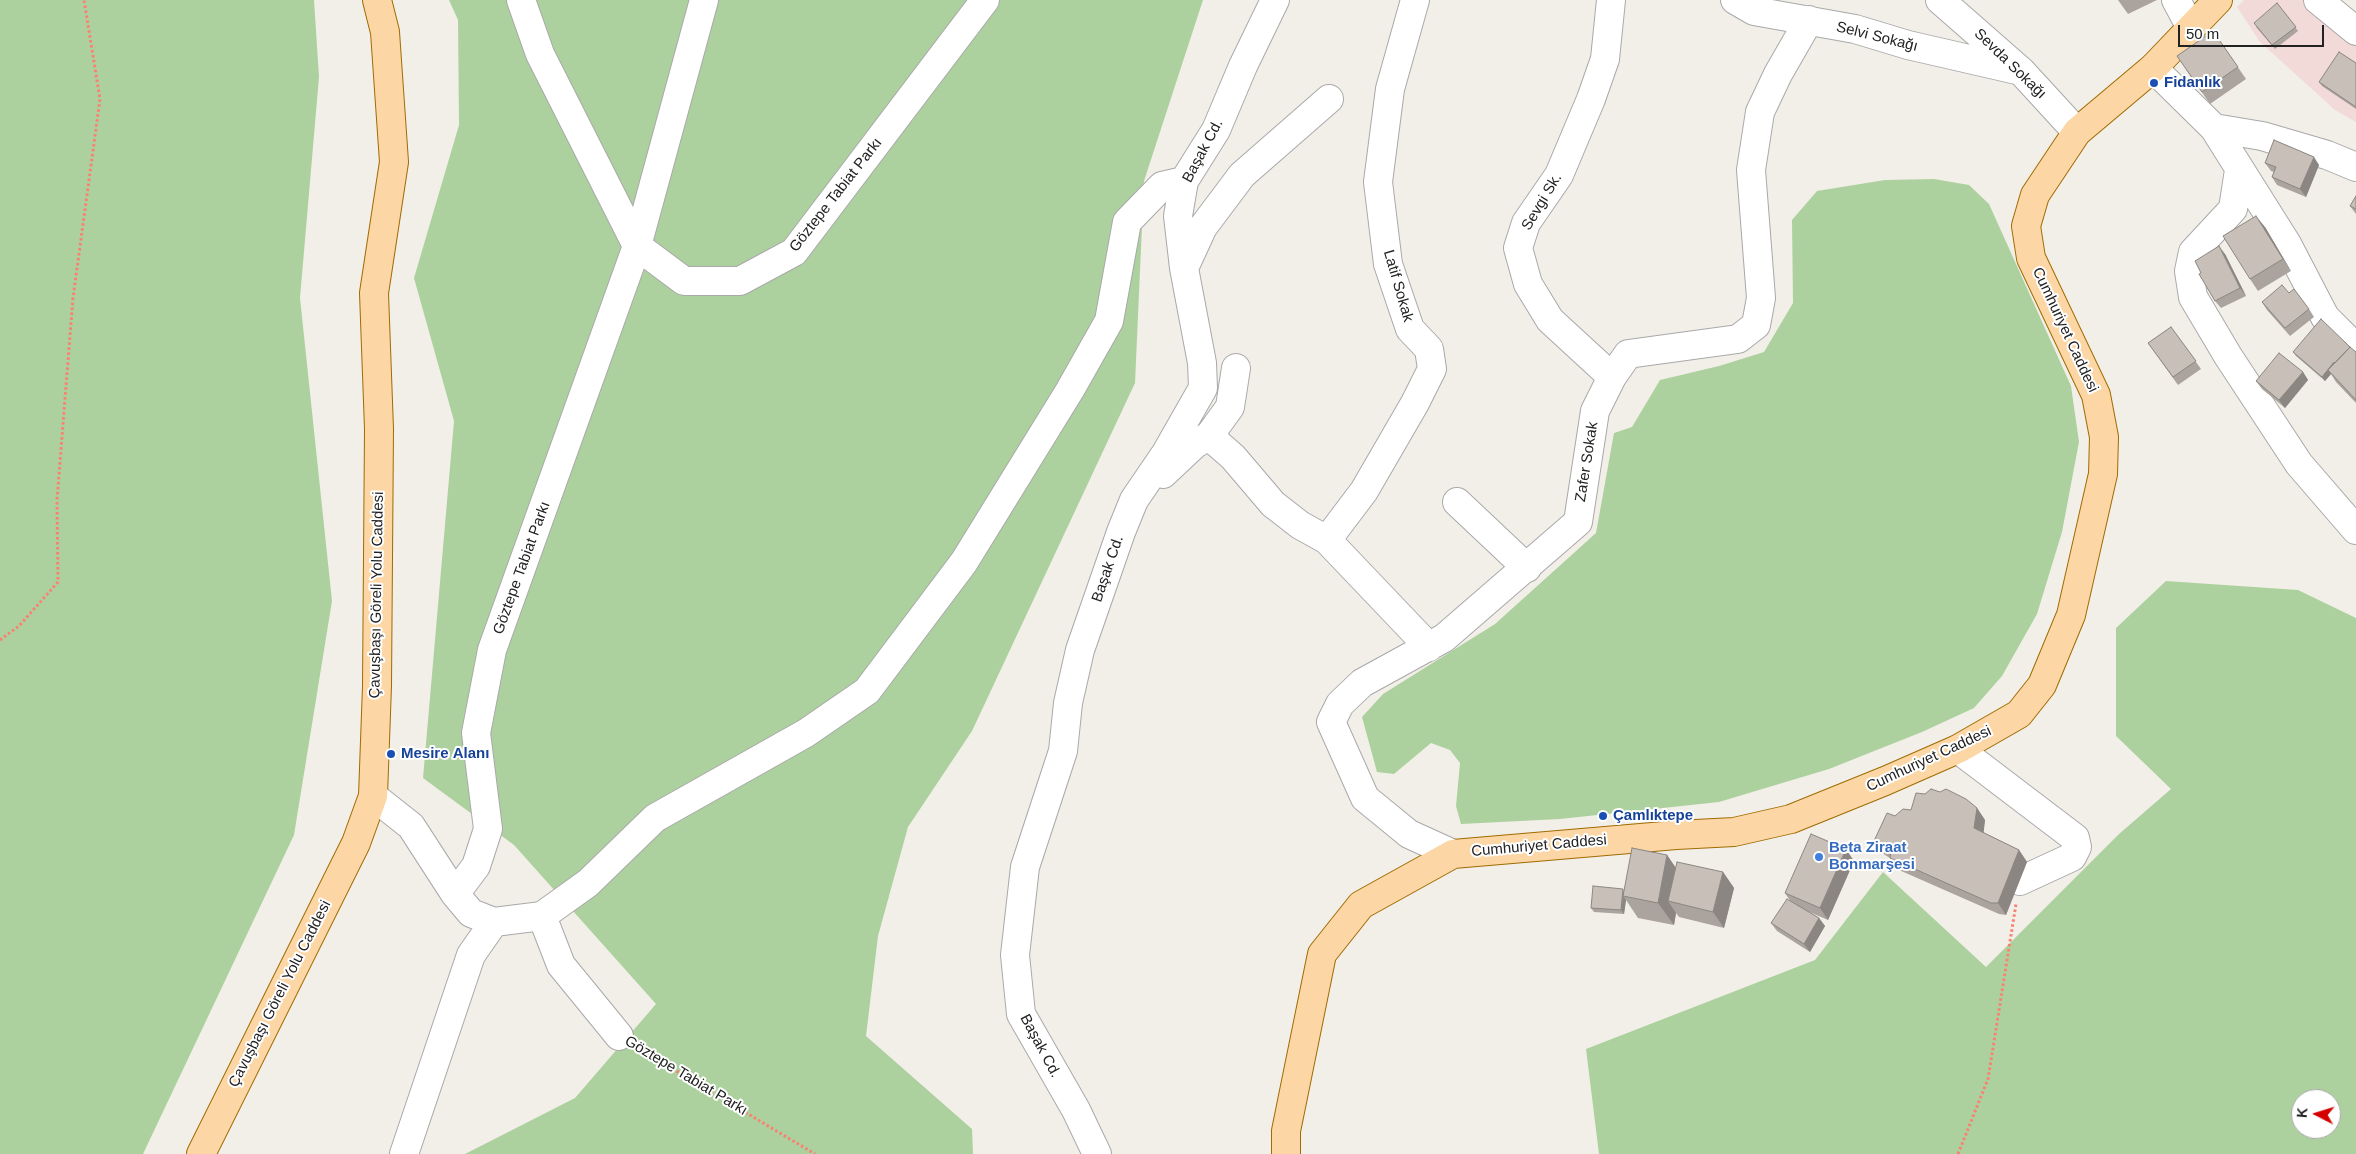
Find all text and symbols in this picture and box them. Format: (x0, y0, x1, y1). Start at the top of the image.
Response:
scale bar (2181, 15, 2327, 47)
street label: Selvi Sokağı (1834, 18, 1920, 56)
street label: Sevda Sokağı (1970, 25, 2050, 103)
text: 50 m (2186, 25, 2219, 42)
place label: Fidanlık (2164, 74, 2221, 92)
marker: Fidanlık (2148, 77, 2160, 89)
street label: Başak Cd. (1179, 116, 1227, 186)
street label: Göztepe Tabiat Parkı (786, 134, 886, 256)
street label: Sevgi Sk. (1518, 170, 1566, 234)
street label: Latif Sokak (1379, 248, 1417, 324)
street label: Cumhuriyet Caddesi (2028, 265, 2102, 395)
street label: Zafer Sokak (1572, 421, 1602, 503)
street label: Çavuşbaşı Göreli Yolu Caddesi (366, 491, 388, 699)
street label: Göztepe Tabiat Parkı (490, 499, 554, 637)
street label: Başak Cd. (1088, 533, 1128, 605)
street label: Cumhuriyet Caddesi (1864, 722, 1994, 796)
place label: Mesire Alanı (401, 745, 489, 763)
marker: Mesire Alanı (385, 748, 397, 760)
place label: Çamlıktepe (1613, 807, 1693, 825)
marker: Çamlıktepe (1597, 810, 1609, 822)
street label: Cumhuriyet Caddesi (1471, 831, 1607, 861)
place label: Beta Ziraat Bonmarşesi (1829, 839, 1915, 874)
marker: Beta Ziraat Bonmarşesi (1813, 851, 1825, 863)
street label: Çavuşbaşı Göreli Yolu Caddesi (225, 898, 335, 1090)
street label: Başak Cd. (1016, 1011, 1064, 1081)
street label: Göztepe Tabiat Parkı (621, 1032, 751, 1120)
north arrow (2291, 1089, 2341, 1139)
text: K (2294, 1107, 2310, 1119)

